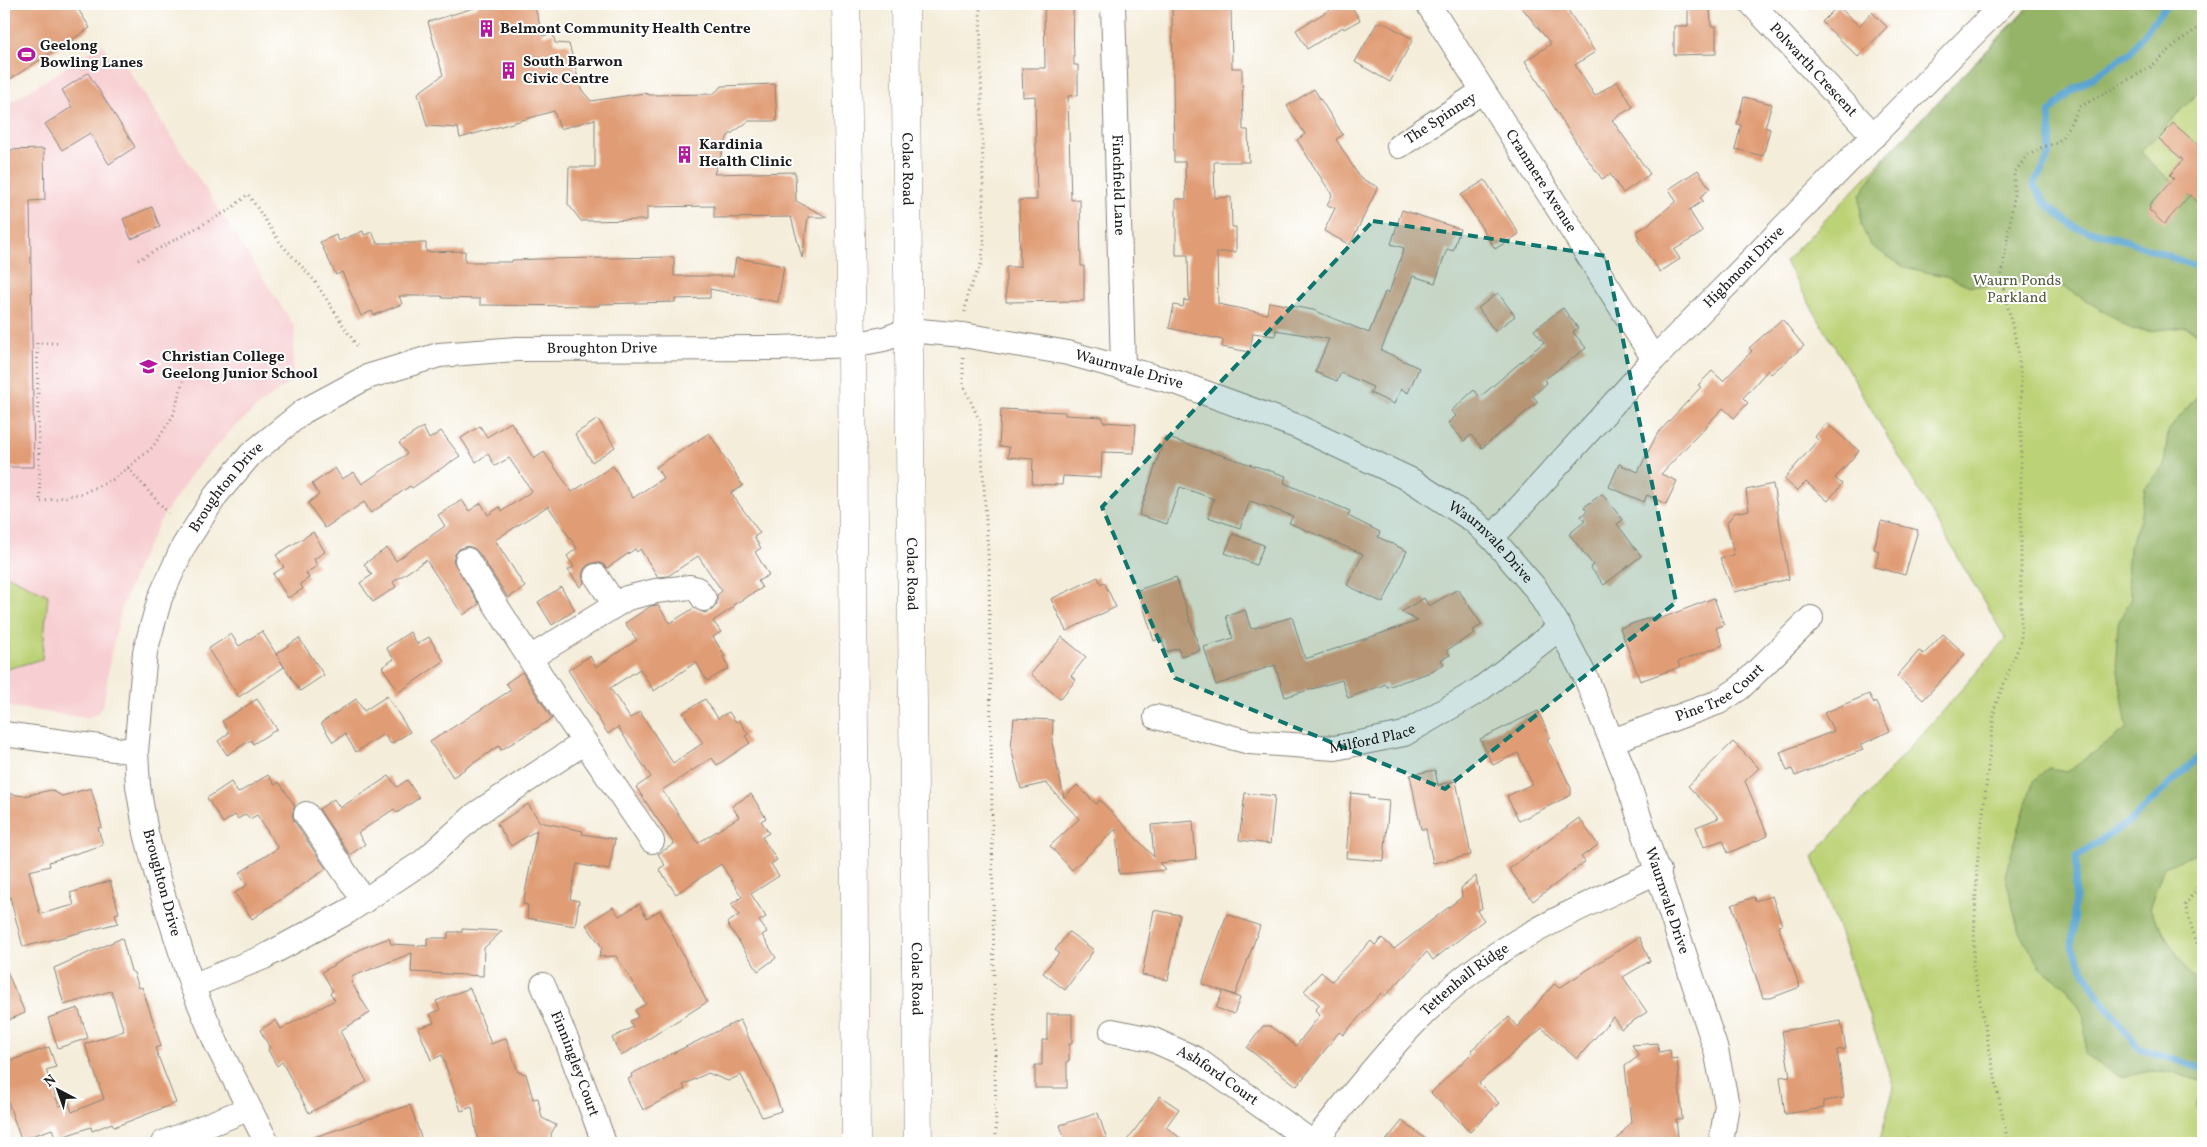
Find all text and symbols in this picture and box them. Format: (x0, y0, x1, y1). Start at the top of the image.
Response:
street label: Polwarth Crescent (1764, 18, 1862, 122)
building icon: Belmont Community Health Centre (476, 19, 496, 39)
place label: Belmont Community Health Centre (500, 19, 751, 40)
place label: Geelong Bowling Lanes (40, 36, 143, 74)
sports icon: Geelong Bowling Lanes (16, 45, 36, 65)
place label: South Barwon Civic Centre (523, 52, 623, 90)
building icon: South Barwon Civic Centre (499, 61, 519, 81)
street label: The Spinney (1401, 87, 1481, 150)
street label: Cranmere Avenue (1500, 126, 1581, 237)
street label: Colac Road (896, 132, 918, 206)
street label: Finchfield Lane (1106, 134, 1130, 236)
place label: Kardinia Health Clinic (699, 135, 792, 173)
building icon: Kardinia Health Clinic (675, 144, 695, 164)
street label: Highmont Drive (1699, 222, 1789, 313)
park label: Waurn Ponds Parkland (1973, 271, 2061, 309)
street label: Broughton Drive (547, 338, 657, 359)
street label: Waurnvale Drive (1072, 345, 1185, 395)
place label: Christian College Geelong Junior School (162, 347, 318, 385)
school or university icon: Christian College Geelong Junior School (138, 356, 158, 376)
street label: Broughton Drive (184, 437, 268, 537)
street label: Waurnvale Drive (1444, 496, 1537, 588)
street label: Colac Road (901, 537, 922, 611)
street label: Pine Tree Court (1673, 659, 1769, 727)
street label: Milford Place (1327, 719, 1420, 759)
street label: Broughton Drive (137, 827, 185, 939)
street label: Waurnvale Drive (1639, 845, 1694, 957)
street label: Tettenhall Ridge (1416, 938, 1513, 1021)
street label: Colac Road (905, 942, 927, 1016)
street label: Finningley Court (545, 1008, 604, 1120)
street label: Ashford Court (1173, 1041, 1262, 1111)
north arrow (32, 1064, 82, 1114)
text: N (40, 1071, 61, 1092)

